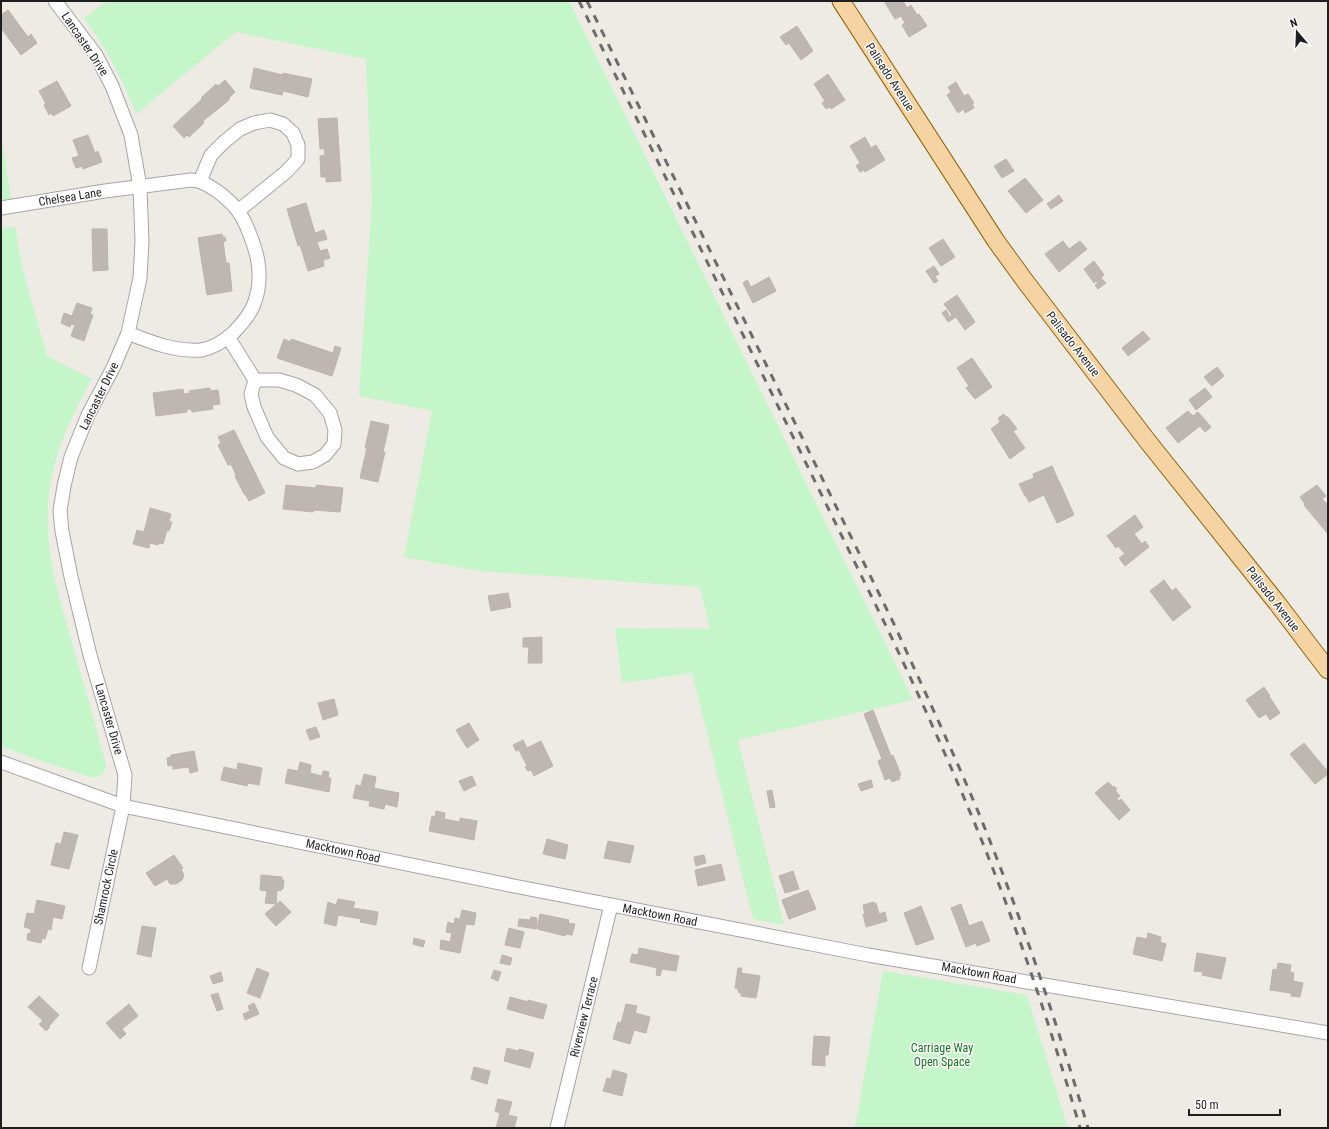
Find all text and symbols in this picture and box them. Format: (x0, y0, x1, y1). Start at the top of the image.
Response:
street label: Lancaster Drive (59, 10, 112, 79)
north arrow (1277, 12, 1317, 52)
text: N (1289, 16, 1299, 30)
street label: Palisado Avenue (863, 40, 917, 114)
street label: Chelsea Lane (38, 185, 103, 209)
street label: Palisado Avenue (1043, 309, 1103, 379)
street label: Lancaster Drive (77, 360, 122, 432)
street label: Palisado Avenue (1243, 564, 1303, 634)
street label: Lancaster Drive (92, 682, 126, 757)
street label: Macktown Road (305, 836, 382, 866)
street label: Shamrock Circle (91, 847, 121, 926)
street label: Macktown Road (622, 901, 699, 929)
street label: Macktown Road (941, 960, 1018, 986)
street label: Riverview Terrace (567, 975, 601, 1059)
park label: Carriage Way Open Space (911, 1041, 973, 1069)
scale bar (1189, 1091, 1280, 1117)
text: 50 m (1195, 1098, 1219, 1112)

